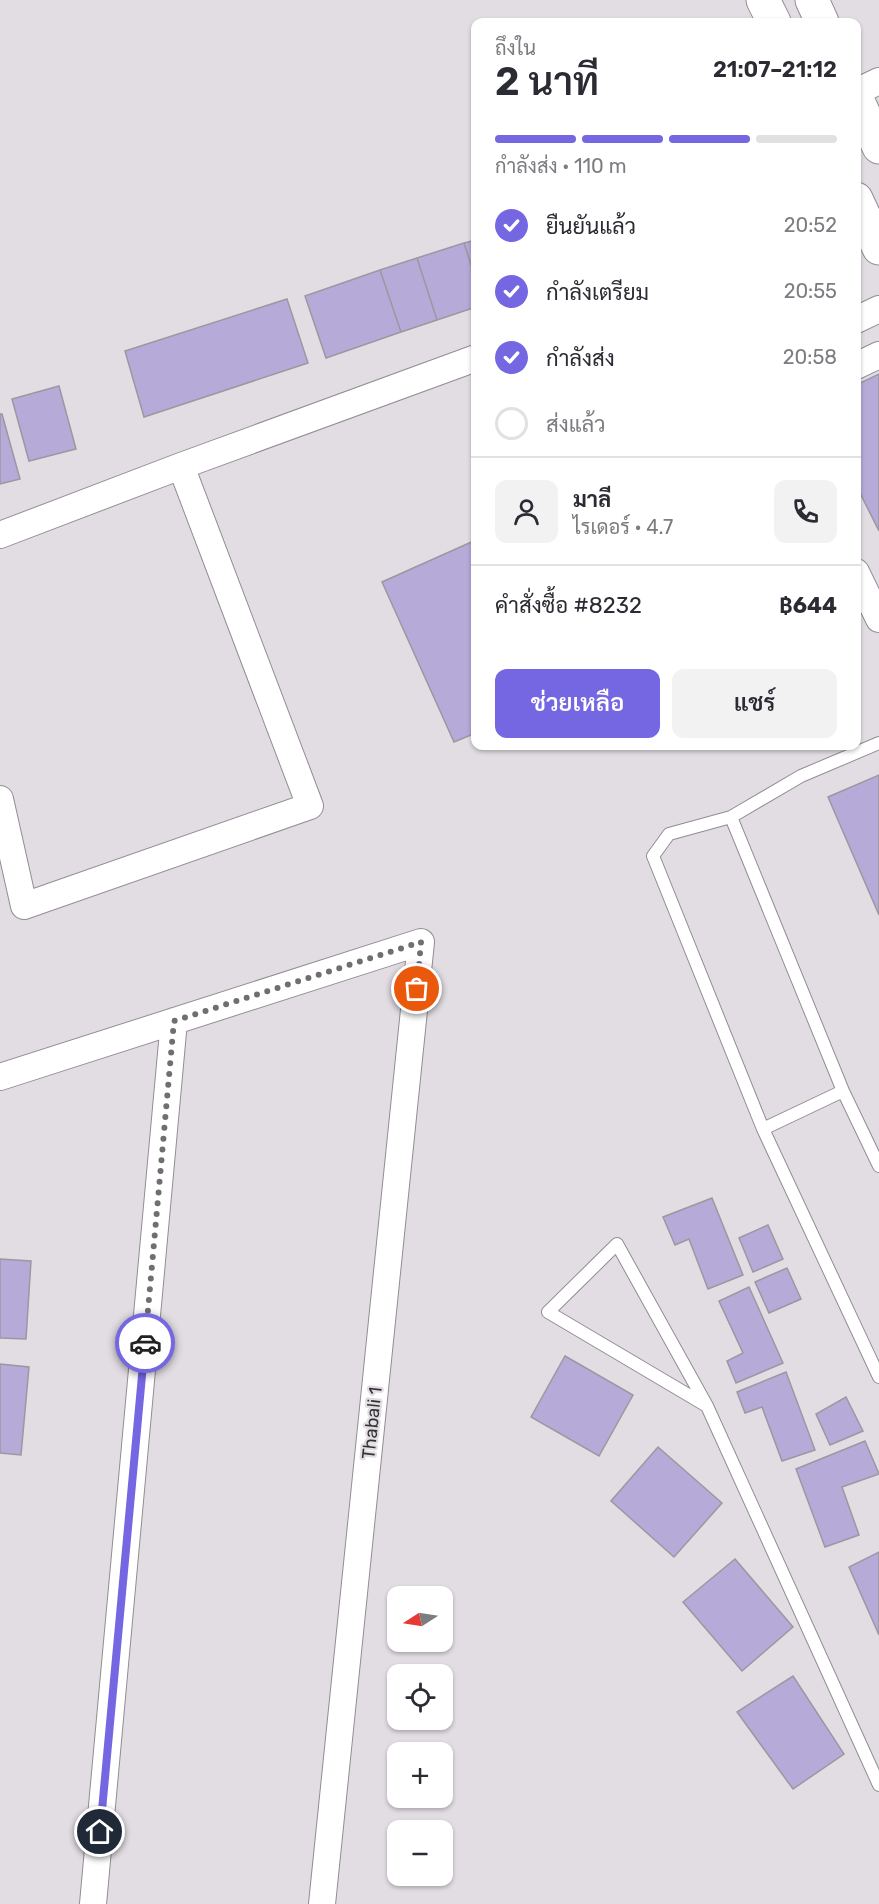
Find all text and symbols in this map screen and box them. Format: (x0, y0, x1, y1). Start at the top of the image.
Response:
text: ถึงใน (495, 36, 536, 60)
text: 21:07–21:12 (713, 56, 837, 83)
text: 2 นาที (495, 59, 599, 105)
text: กำลังส่ง · 110 m (495, 154, 626, 178)
icon: check (495, 209, 528, 242)
text: ยืนยันแล้ว (546, 213, 636, 240)
text: 20:52 (784, 213, 837, 237)
icon: check (495, 275, 528, 308)
text: กำลังเตรียม (546, 279, 649, 306)
text: 20:55 (784, 279, 837, 303)
icon: check (495, 341, 528, 374)
text: กำลังส่ง (546, 345, 615, 372)
text: 20:58 (783, 345, 837, 369)
text: ส่งแล้ว (546, 411, 606, 438)
button: person (495, 480, 558, 543)
button: phone (774, 480, 837, 543)
text: มาลี (573, 486, 611, 513)
text: ไรเดอร์ · 4.7 (573, 515, 673, 539)
text: คำสั่งซื้อ #8232 (495, 592, 642, 619)
text: ฿644 (779, 592, 837, 619)
button: ช่วยเหลือ (495, 669, 660, 738)
button: แชร์ (672, 669, 837, 738)
pin (391, 963, 442, 1014)
icon: bag (400, 972, 433, 1005)
courier (115, 1313, 175, 1373)
icon: car (129, 1327, 162, 1360)
street label: Thabali 1 (357, 1386, 387, 1460)
north arrow (387, 1586, 453, 1652)
map controls (387, 1586, 453, 1886)
button: locate (387, 1664, 453, 1730)
button: + (387, 1742, 453, 1808)
pin (74, 1806, 125, 1857)
icon: home (83, 1815, 116, 1848)
button: − (387, 1820, 453, 1886)

